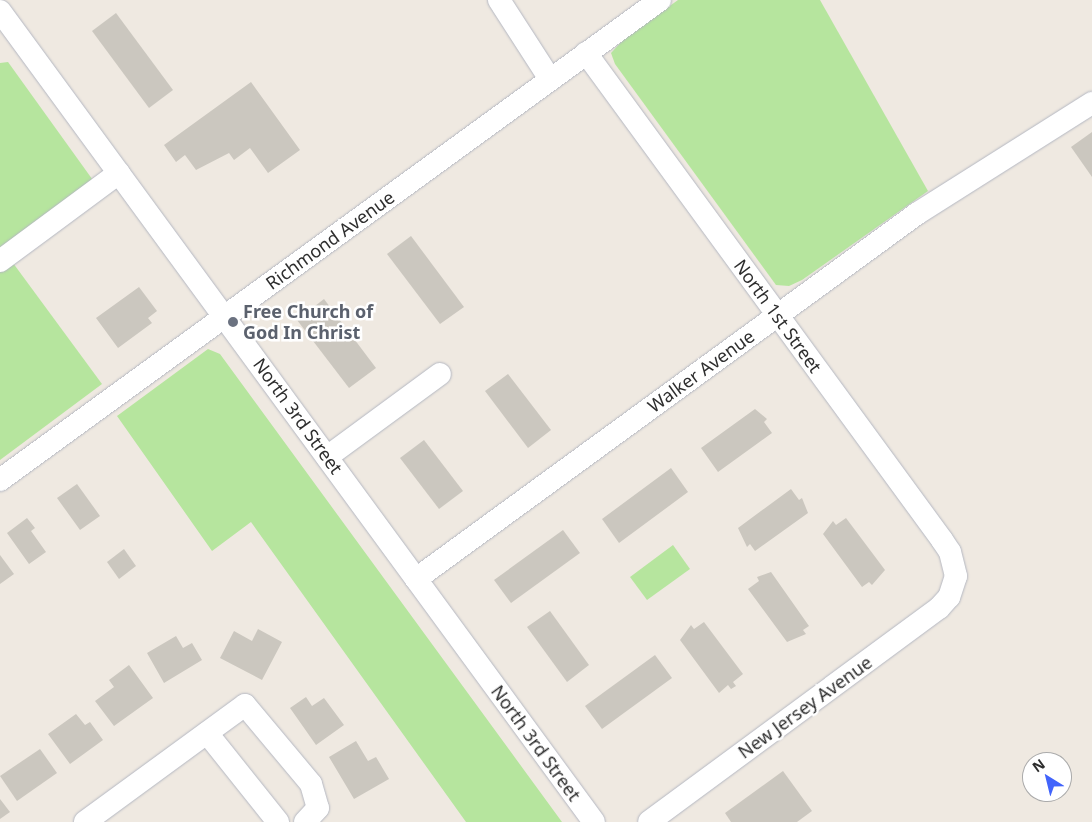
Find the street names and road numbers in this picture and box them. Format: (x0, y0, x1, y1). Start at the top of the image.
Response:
street label: Richmond Avenue (262, 186, 398, 294)
street label: North 1st Street (730, 255, 826, 377)
street label: Walker Avenue (644, 325, 758, 417)
street label: North 3rd Street (249, 354, 347, 478)
street label: New Jersey Avenue (734, 651, 876, 763)
street label: North 3rd Street (487, 681, 585, 805)

